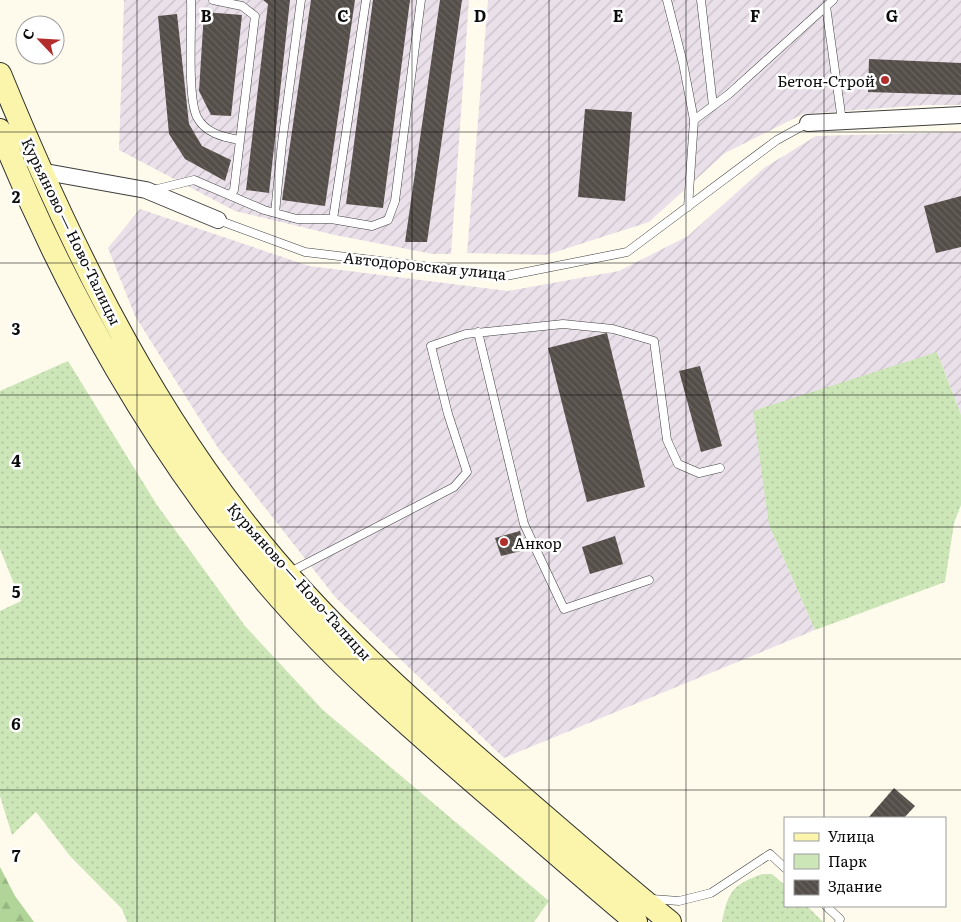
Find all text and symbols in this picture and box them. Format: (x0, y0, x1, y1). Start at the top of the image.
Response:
text: B (200, 3, 212, 27)
text: C (337, 3, 349, 27)
text: D (474, 3, 486, 27)
text: E (613, 3, 624, 27)
text: F (750, 3, 760, 27)
text: G (886, 3, 898, 27)
north arrow (15, 15, 65, 65)
text: С (16, 25, 38, 43)
place label: Бетон-Строй (777, 69, 875, 92)
marker: Бетон-Строй (879, 74, 891, 86)
street label: Курьяново — Ново-Талицы (16, 133, 128, 329)
text: 2 (12, 184, 21, 208)
street label: Автодоровская улица (343, 245, 508, 285)
text: 3 (12, 316, 21, 340)
text: 4 (11, 448, 21, 472)
street label: Курьяново — Ново-Талицы (222, 497, 378, 665)
place label: Анкор (514, 531, 562, 554)
marker: Анкор (498, 536, 510, 548)
text: 5 (12, 579, 21, 603)
text: 6 (11, 711, 21, 735)
legend (784, 817, 946, 907)
text: Улица (828, 824, 876, 847)
text: 7 (12, 843, 21, 867)
text: Парк (828, 849, 867, 872)
text: Здание (828, 874, 882, 897)

